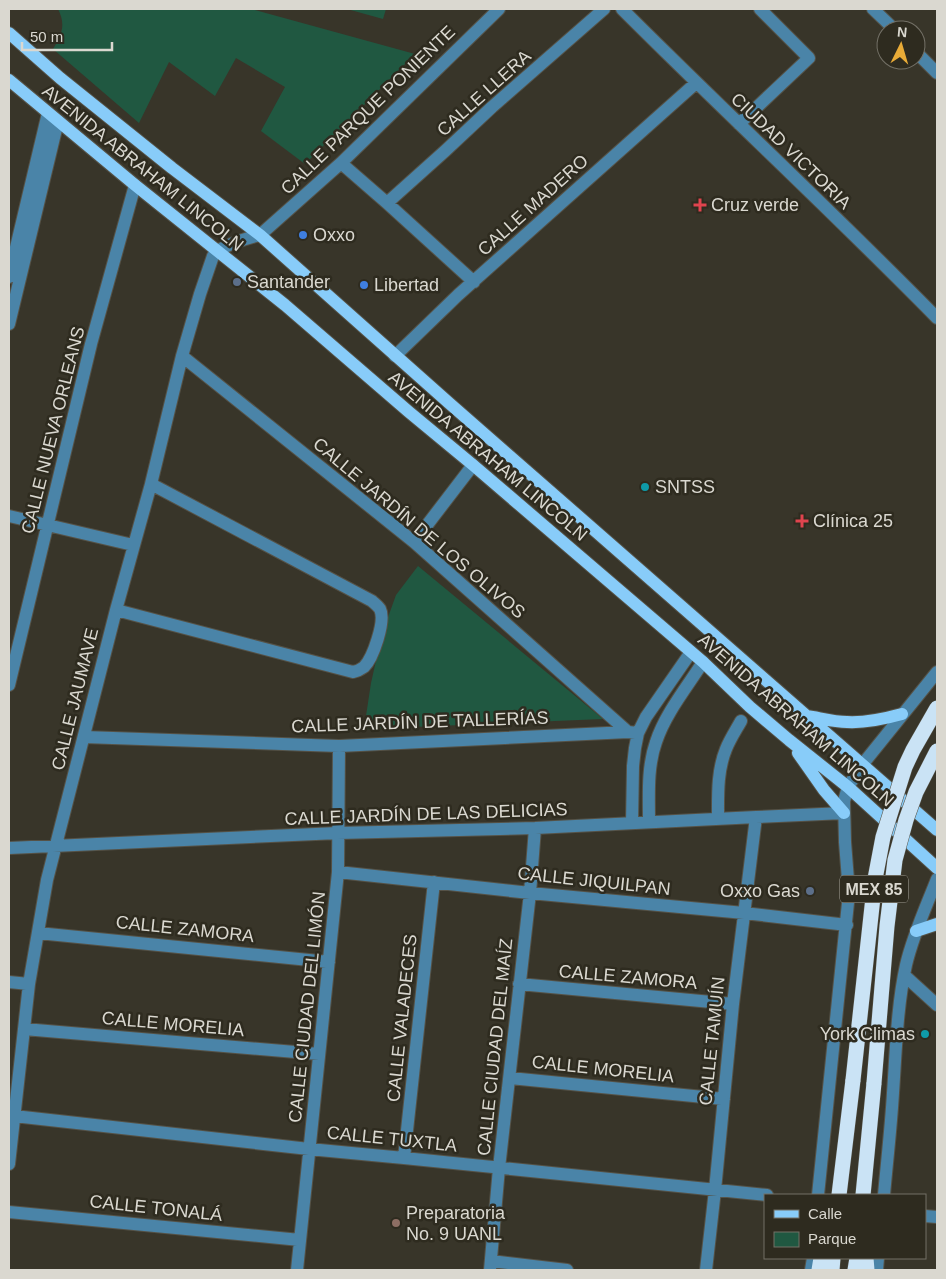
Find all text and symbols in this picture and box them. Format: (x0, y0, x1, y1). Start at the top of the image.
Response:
scale bar (22, 20, 112, 52)
north arrow (876, 20, 926, 70)
street label: CALLE PARQUE PONIENTE (277, 22, 459, 198)
text: N (896, 24, 908, 40)
text: 50 m (30, 28, 63, 45)
street label: CALLE LLERA (433, 46, 535, 140)
street label: AVENIDA ABRAHAM LINCOLN (38, 81, 248, 255)
street label: CIUDAD VICTORIA (727, 89, 855, 213)
street label: CALLE MADERO (474, 150, 592, 260)
place label: Cruz verde (711, 195, 799, 215)
marker: Cruz verde (693, 198, 707, 212)
place label: Oxxo (313, 225, 355, 245)
marker: Oxxo (297, 229, 309, 241)
place label: Santander (247, 272, 330, 292)
place label: Libertad (374, 275, 439, 295)
marker: Santander (231, 276, 243, 288)
marker: Libertad (358, 279, 370, 291)
street label: CALLE NUEVA ORLEANS (18, 324, 88, 536)
street label: AVENIDA ABRAHAM LINCOLN (385, 367, 591, 545)
street label: CALLE JARDÍN DE LOS OLIVOS (309, 434, 529, 622)
place label: SNTSS (655, 477, 715, 497)
marker: SNTSS (639, 481, 651, 493)
place label: Clínica 25 (813, 511, 893, 531)
marker: Clínica 25 (795, 514, 809, 528)
street label: CALLE JAUMAVE (48, 626, 102, 772)
street label: AVENIDA ABRAHAM LINCOLN (694, 630, 898, 810)
street label: CALLE JARDÍN DE TALLERÍAS (291, 708, 549, 736)
street label: CALLE JARDÍN DE LAS DELICIAS (284, 799, 568, 829)
street label: CALLE JIQUILPAN (517, 863, 671, 899)
road number: MEX 85 (840, 876, 908, 902)
place label: Oxxo Gas (720, 881, 800, 901)
marker: Oxxo Gas (804, 885, 816, 897)
street label: CALLE CIUDAD DEL LIMÓN (284, 890, 329, 1124)
street label: CALLE ZAMORA (115, 912, 255, 946)
street label: CALLE VALADECES (383, 933, 421, 1103)
street label: CALLE CIUDAD DEL MAÍZ (474, 937, 516, 1157)
street label: CALLE ZAMORA (558, 961, 698, 993)
street label: CALLE TAMUÍN (695, 976, 729, 1106)
street label: CALLE MORELIA (101, 1008, 245, 1040)
place label: York Climas (820, 1024, 915, 1044)
marker: York Climas (919, 1028, 931, 1040)
street label: CALLE MORELIA (531, 1052, 675, 1086)
street label: CALLE TUXTLA (326, 1122, 458, 1156)
street label: CALLE TONALÁ (89, 1191, 223, 1225)
legend (764, 1194, 926, 1259)
place label: Preparatoria No. 9 UANL (406, 1203, 506, 1244)
text: Calle (808, 1205, 842, 1222)
marker: Preparatoria No. 9 UANL (390, 1217, 402, 1229)
text: Parque (808, 1230, 856, 1247)

